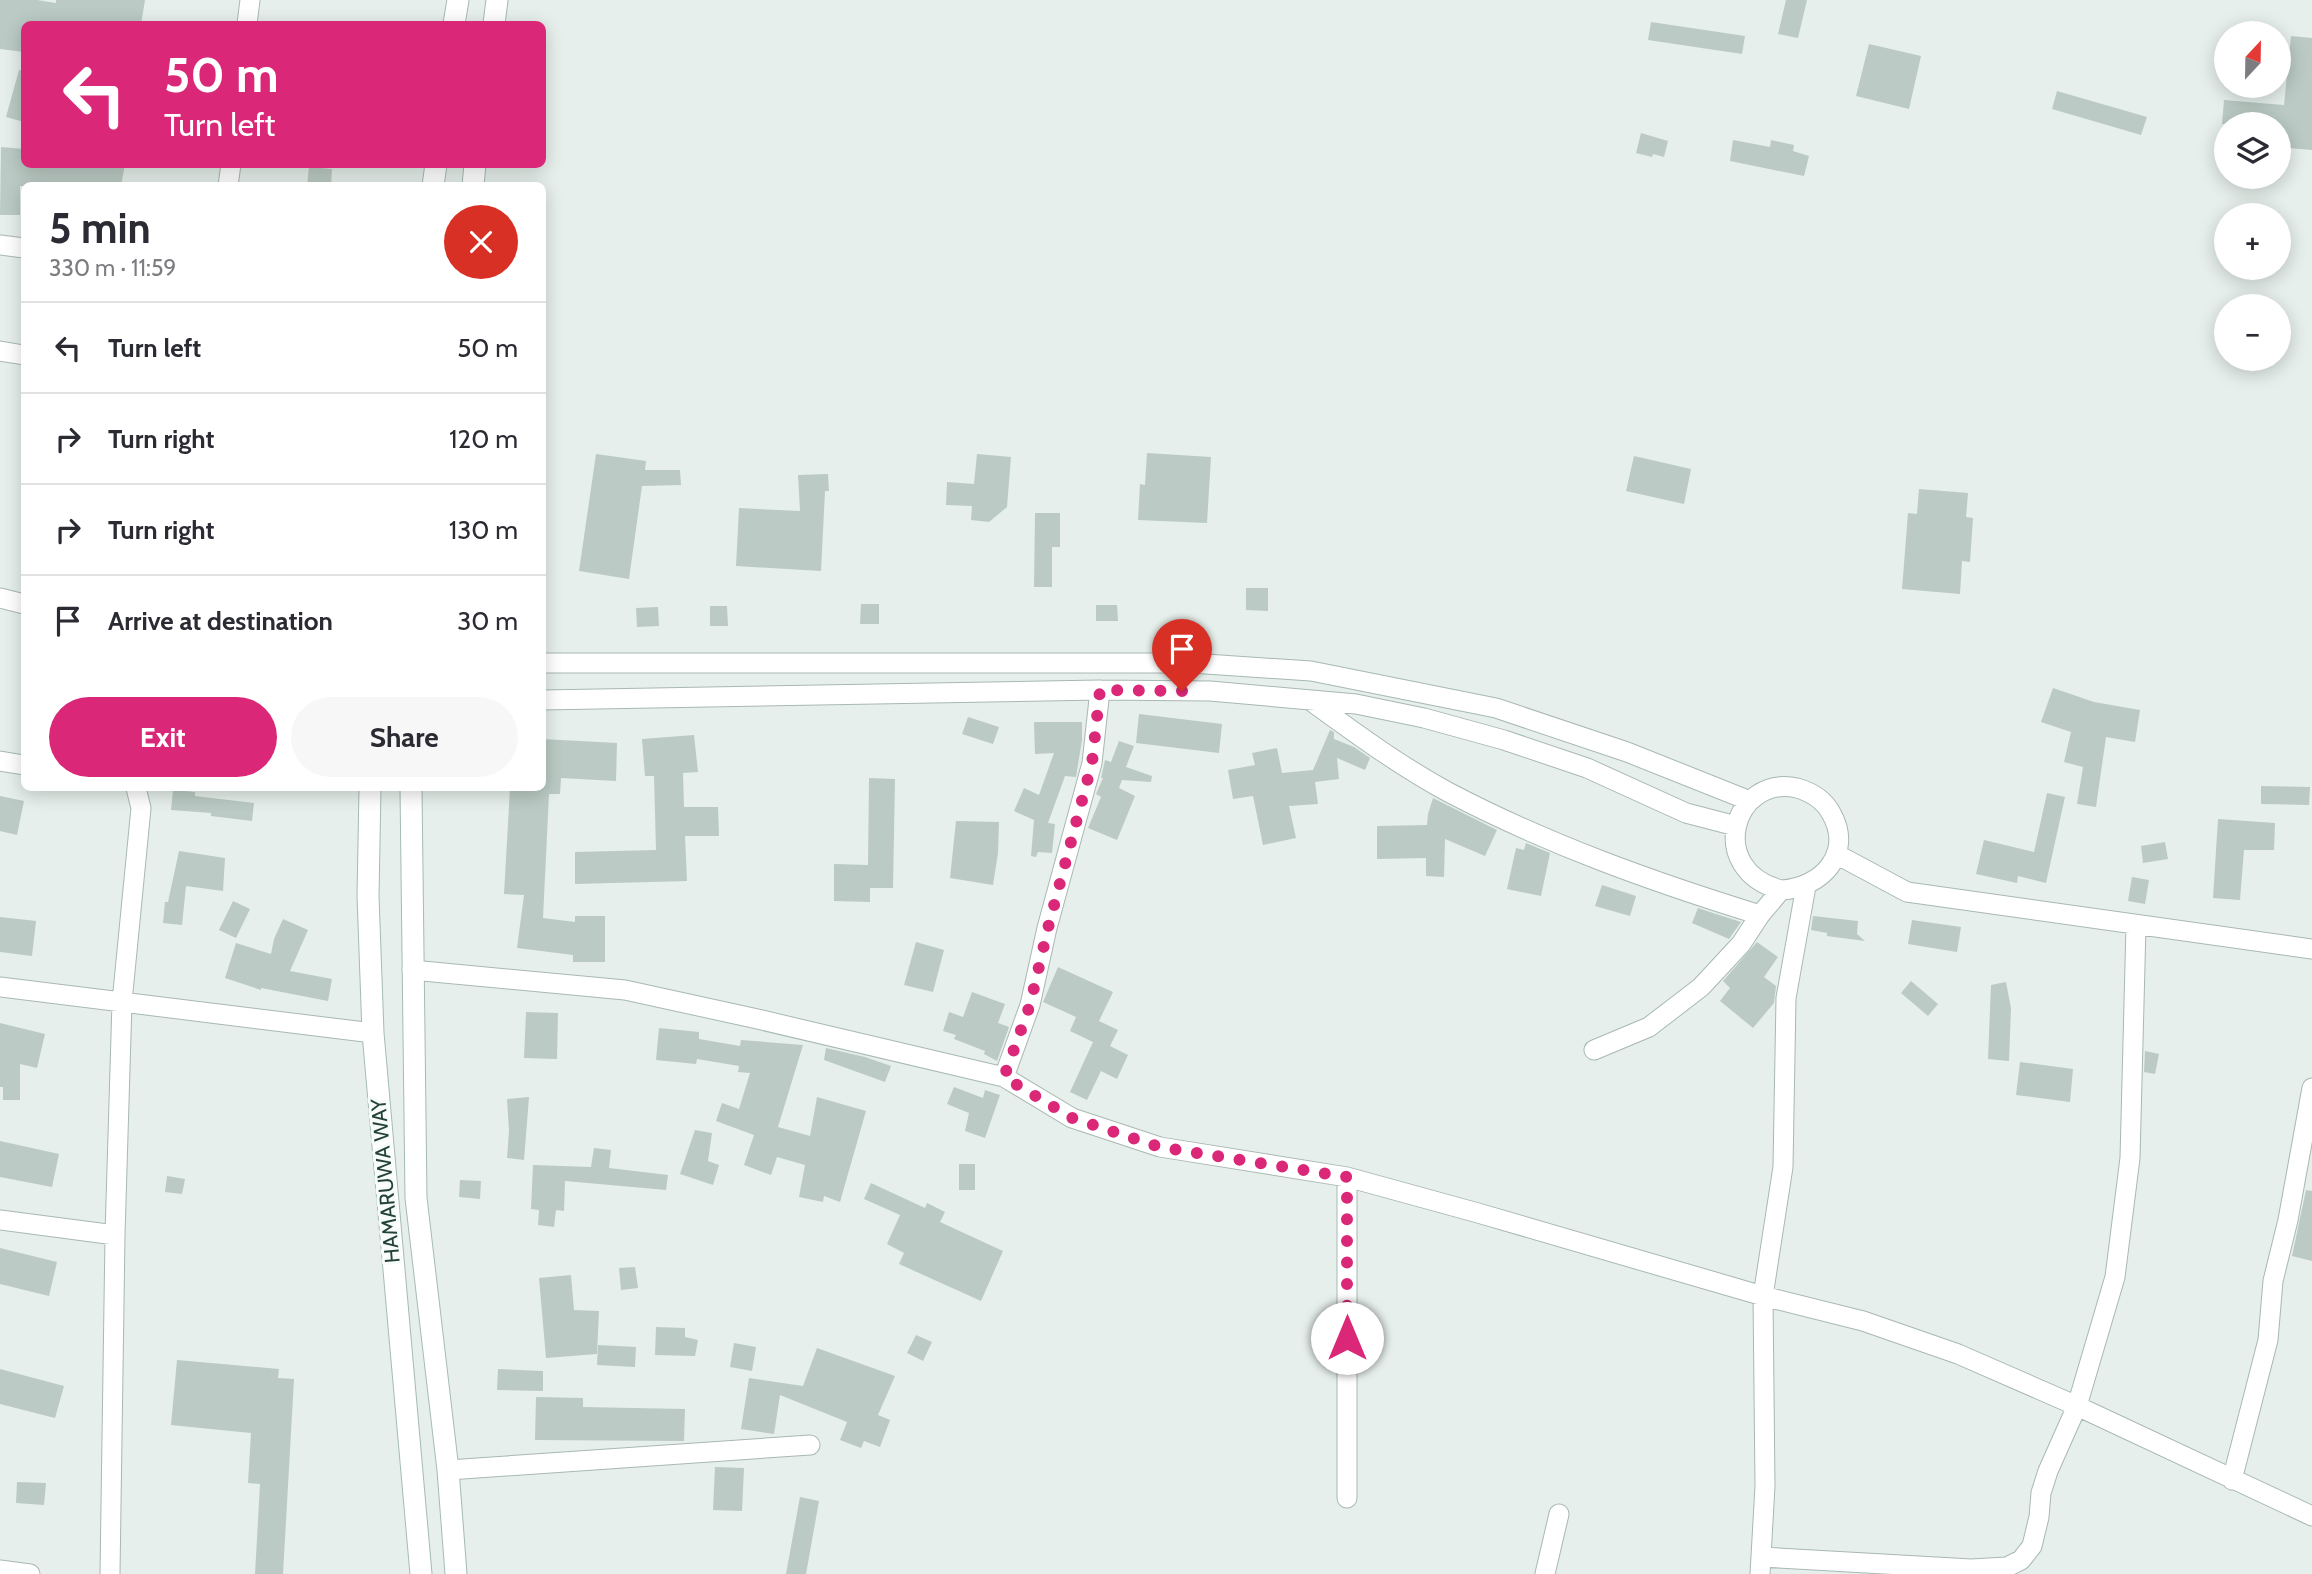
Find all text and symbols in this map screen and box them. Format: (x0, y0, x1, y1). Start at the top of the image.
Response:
north arrow (2214, 21, 2291, 98)
map controls (2214, 21, 2291, 371)
text: 50 m (164, 45, 279, 104)
icon: left (49, 49, 140, 140)
text: Turn left (164, 105, 275, 144)
button: layers (2214, 112, 2291, 189)
text: 5 min (49, 202, 151, 254)
button: + (2214, 203, 2291, 280)
button: close (444, 205, 518, 279)
text: 330 m · 11:59 (49, 254, 176, 282)
button: − (2214, 294, 2291, 371)
icon: left (49, 329, 87, 367)
text: Turn left (108, 332, 201, 364)
text: 50 m (457, 332, 518, 364)
icon: right (49, 420, 87, 458)
text: Turn right (108, 423, 214, 455)
text: 120 m (449, 423, 518, 455)
icon: right (49, 511, 87, 549)
text: Turn right (108, 514, 214, 546)
text: 130 m (449, 514, 518, 546)
icon: arrive (49, 602, 87, 640)
text: Arrive at destination (108, 605, 333, 637)
text: 30 m (457, 605, 518, 637)
pin (1152, 619, 1212, 691)
icon: arrive (1163, 630, 1201, 668)
button: Exit (49, 697, 277, 777)
button: Share (291, 697, 518, 777)
street label: HAMARUWA WAY (365, 1097, 405, 1264)
position arrow (1310, 1301, 1384, 1375)

